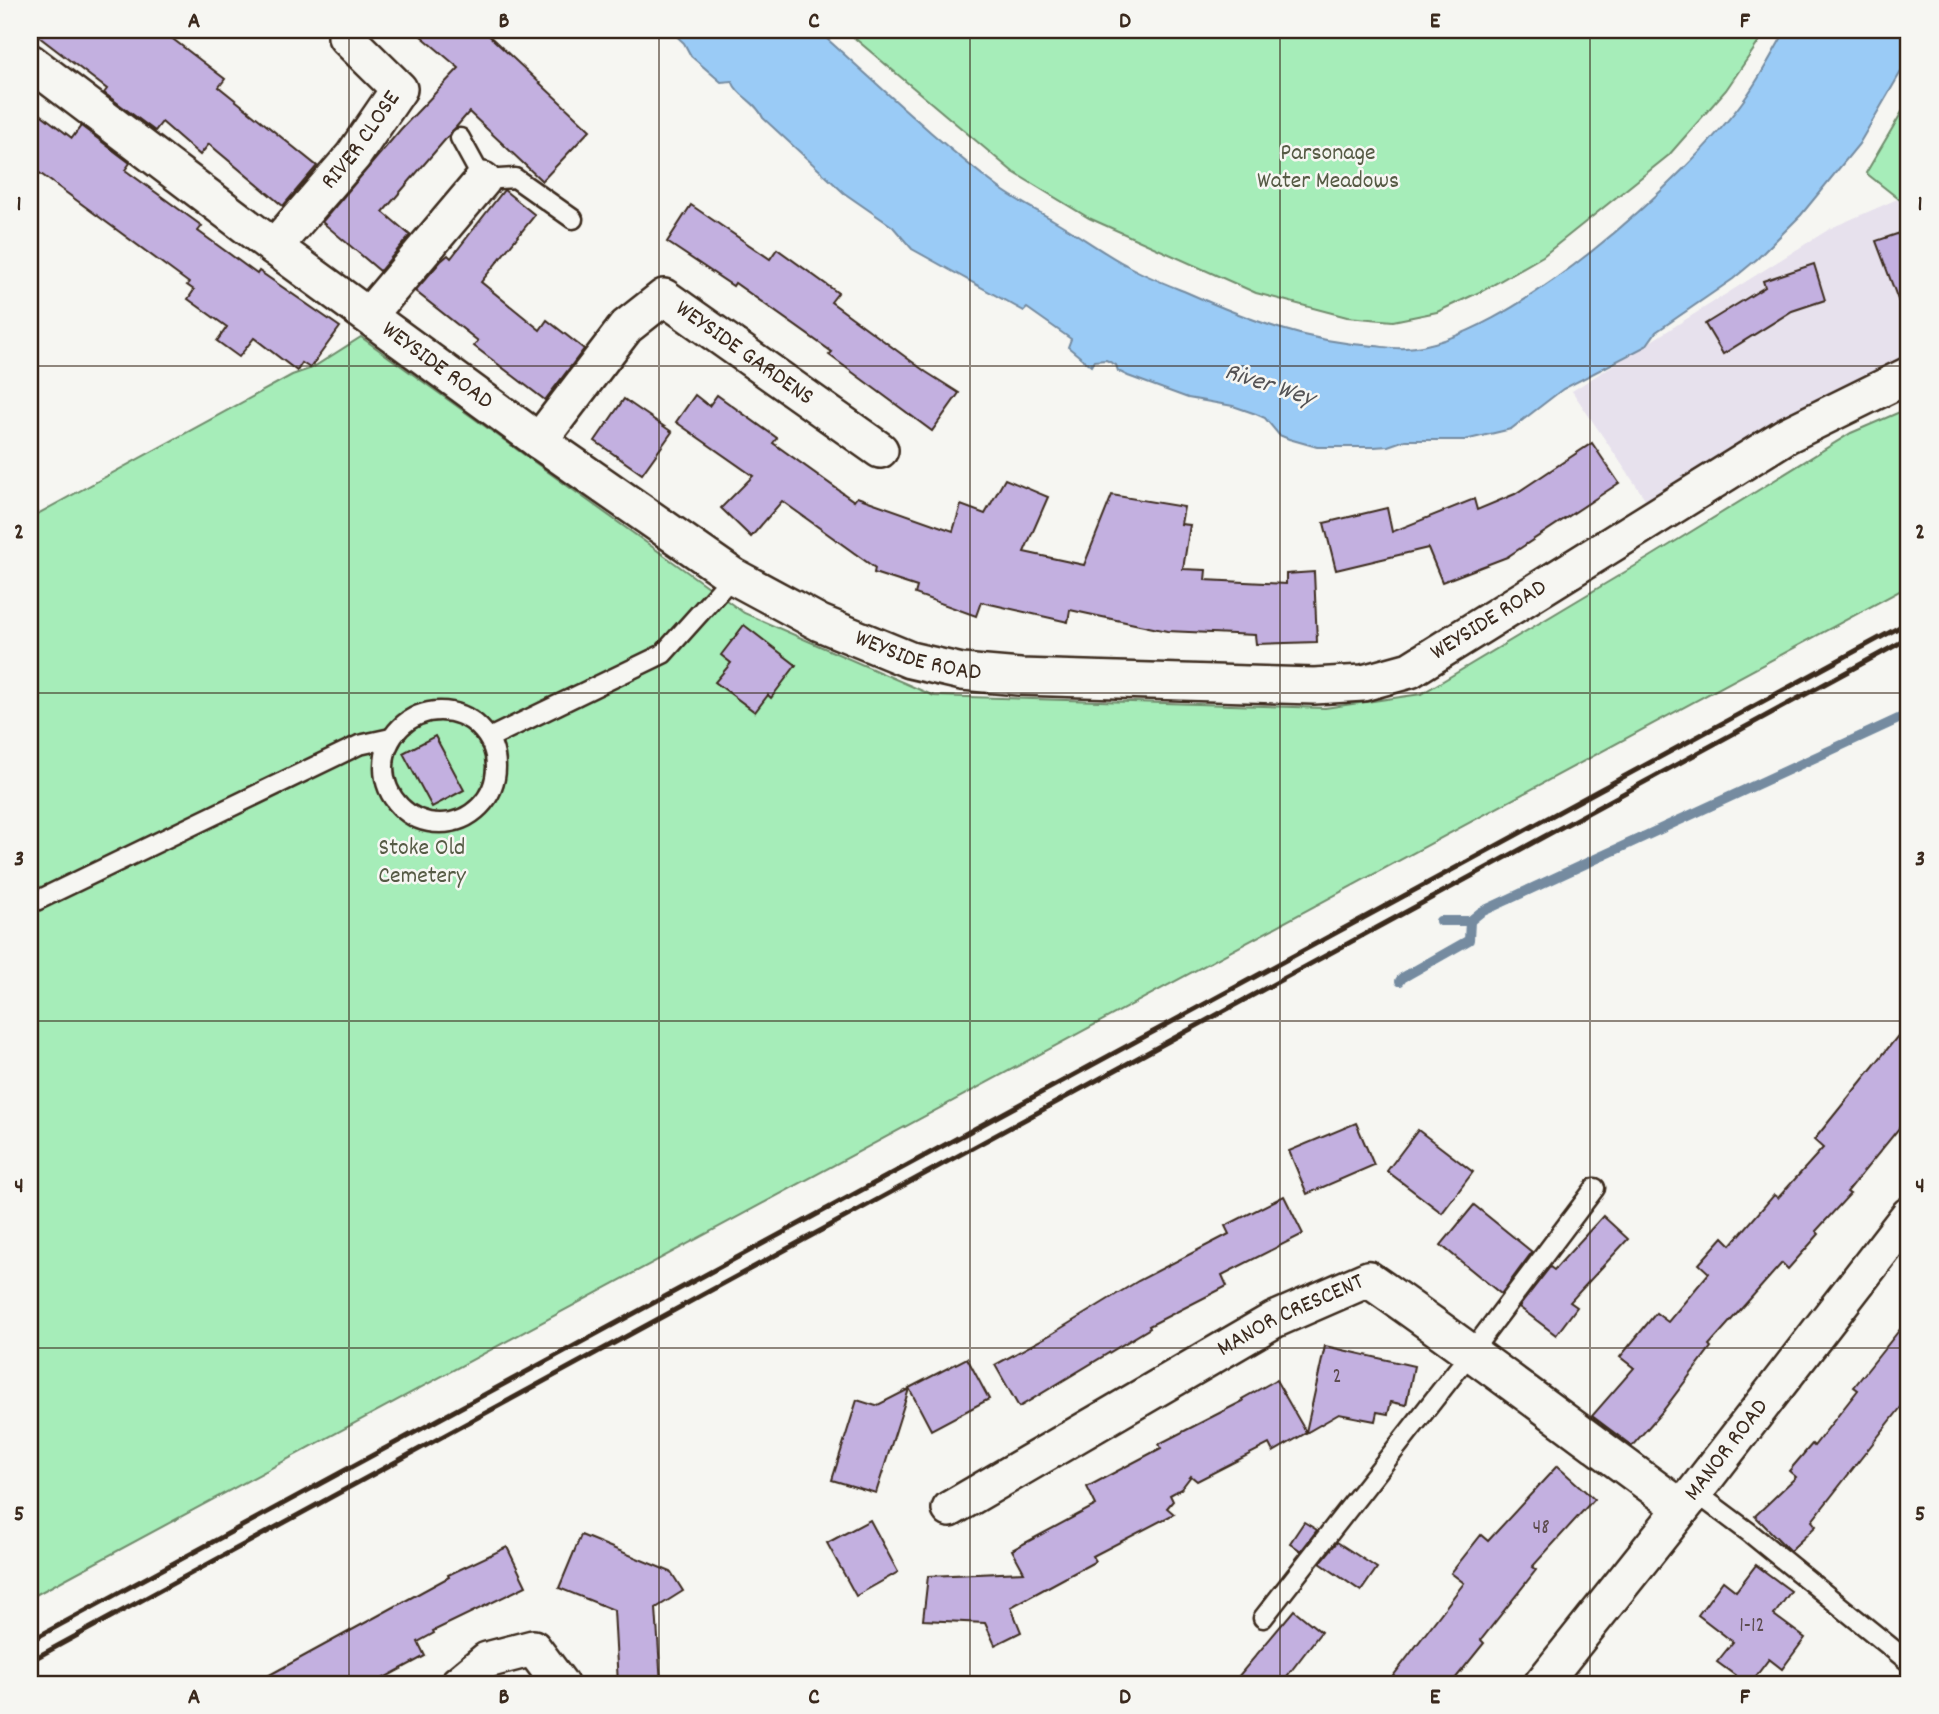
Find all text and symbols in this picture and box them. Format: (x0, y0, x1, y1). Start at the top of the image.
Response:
text: A (188, 6, 200, 39)
text: B (499, 6, 510, 39)
text: C (808, 6, 820, 39)
text: D (1119, 6, 1131, 39)
text: E (1430, 6, 1441, 39)
text: F (1740, 6, 1751, 39)
street label: RIVER CLOSE (314, 84, 410, 198)
park label: Parsonage Water Meadows (1257, 137, 1399, 199)
text: 1 (16, 189, 22, 222)
text: 1 (1917, 189, 1923, 222)
street label: WEYSIDE GARDENS (668, 293, 820, 415)
street label: WEYSIDE ROAD (374, 314, 500, 419)
water label: River Wey (1219, 354, 1322, 419)
text: 2 (14, 517, 24, 550)
text: 2 (1915, 517, 1925, 550)
street label: WEYSIDE ROAD (1424, 572, 1554, 670)
street label: WEYSIDE ROAD (849, 622, 983, 691)
park label: Stoke Old Cemetery (378, 832, 467, 894)
text: 3 (14, 844, 24, 877)
text: 3 (1915, 844, 1925, 877)
text: 4 (14, 1171, 24, 1204)
text: 4 (1915, 1171, 1925, 1204)
street label: MANOR CRESCENT (1211, 1266, 1370, 1366)
house number: 2 (1332, 1363, 1342, 1393)
street label: MANOR ROAD (1677, 1392, 1778, 1509)
text: 5 (14, 1499, 24, 1532)
text: 5 (1915, 1499, 1925, 1532)
house number: 48 (1532, 1514, 1550, 1544)
house number: 1-12 (1739, 1612, 1765, 1642)
text: A (188, 1682, 200, 1714)
text: B (499, 1682, 510, 1714)
text: C (808, 1682, 820, 1714)
text: D (1119, 1682, 1131, 1714)
text: E (1430, 1682, 1441, 1714)
text: F (1740, 1682, 1751, 1714)

